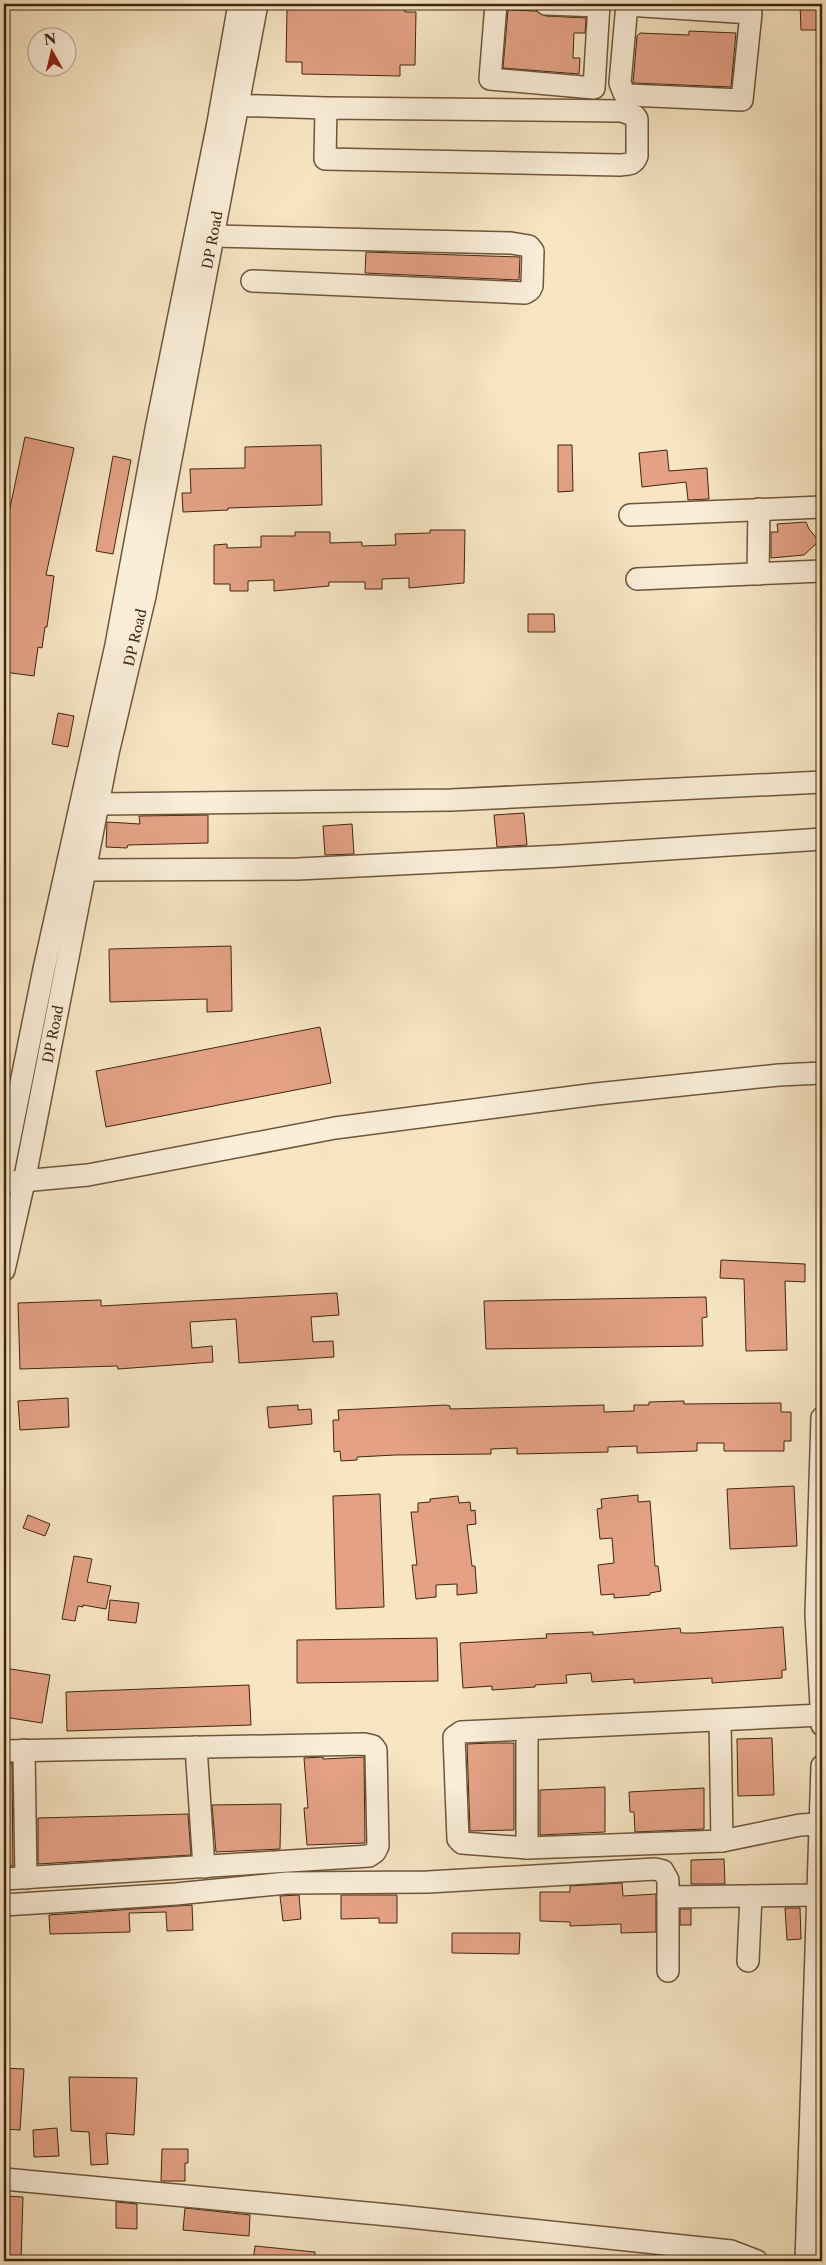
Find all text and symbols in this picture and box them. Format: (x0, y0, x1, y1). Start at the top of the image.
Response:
north arrow (28, 28, 78, 78)
text: N (43, 29, 57, 49)
street label: DP Road (198, 209, 227, 270)
street label: DP Road (120, 607, 151, 668)
street label: DP Road (39, 1003, 68, 1064)

